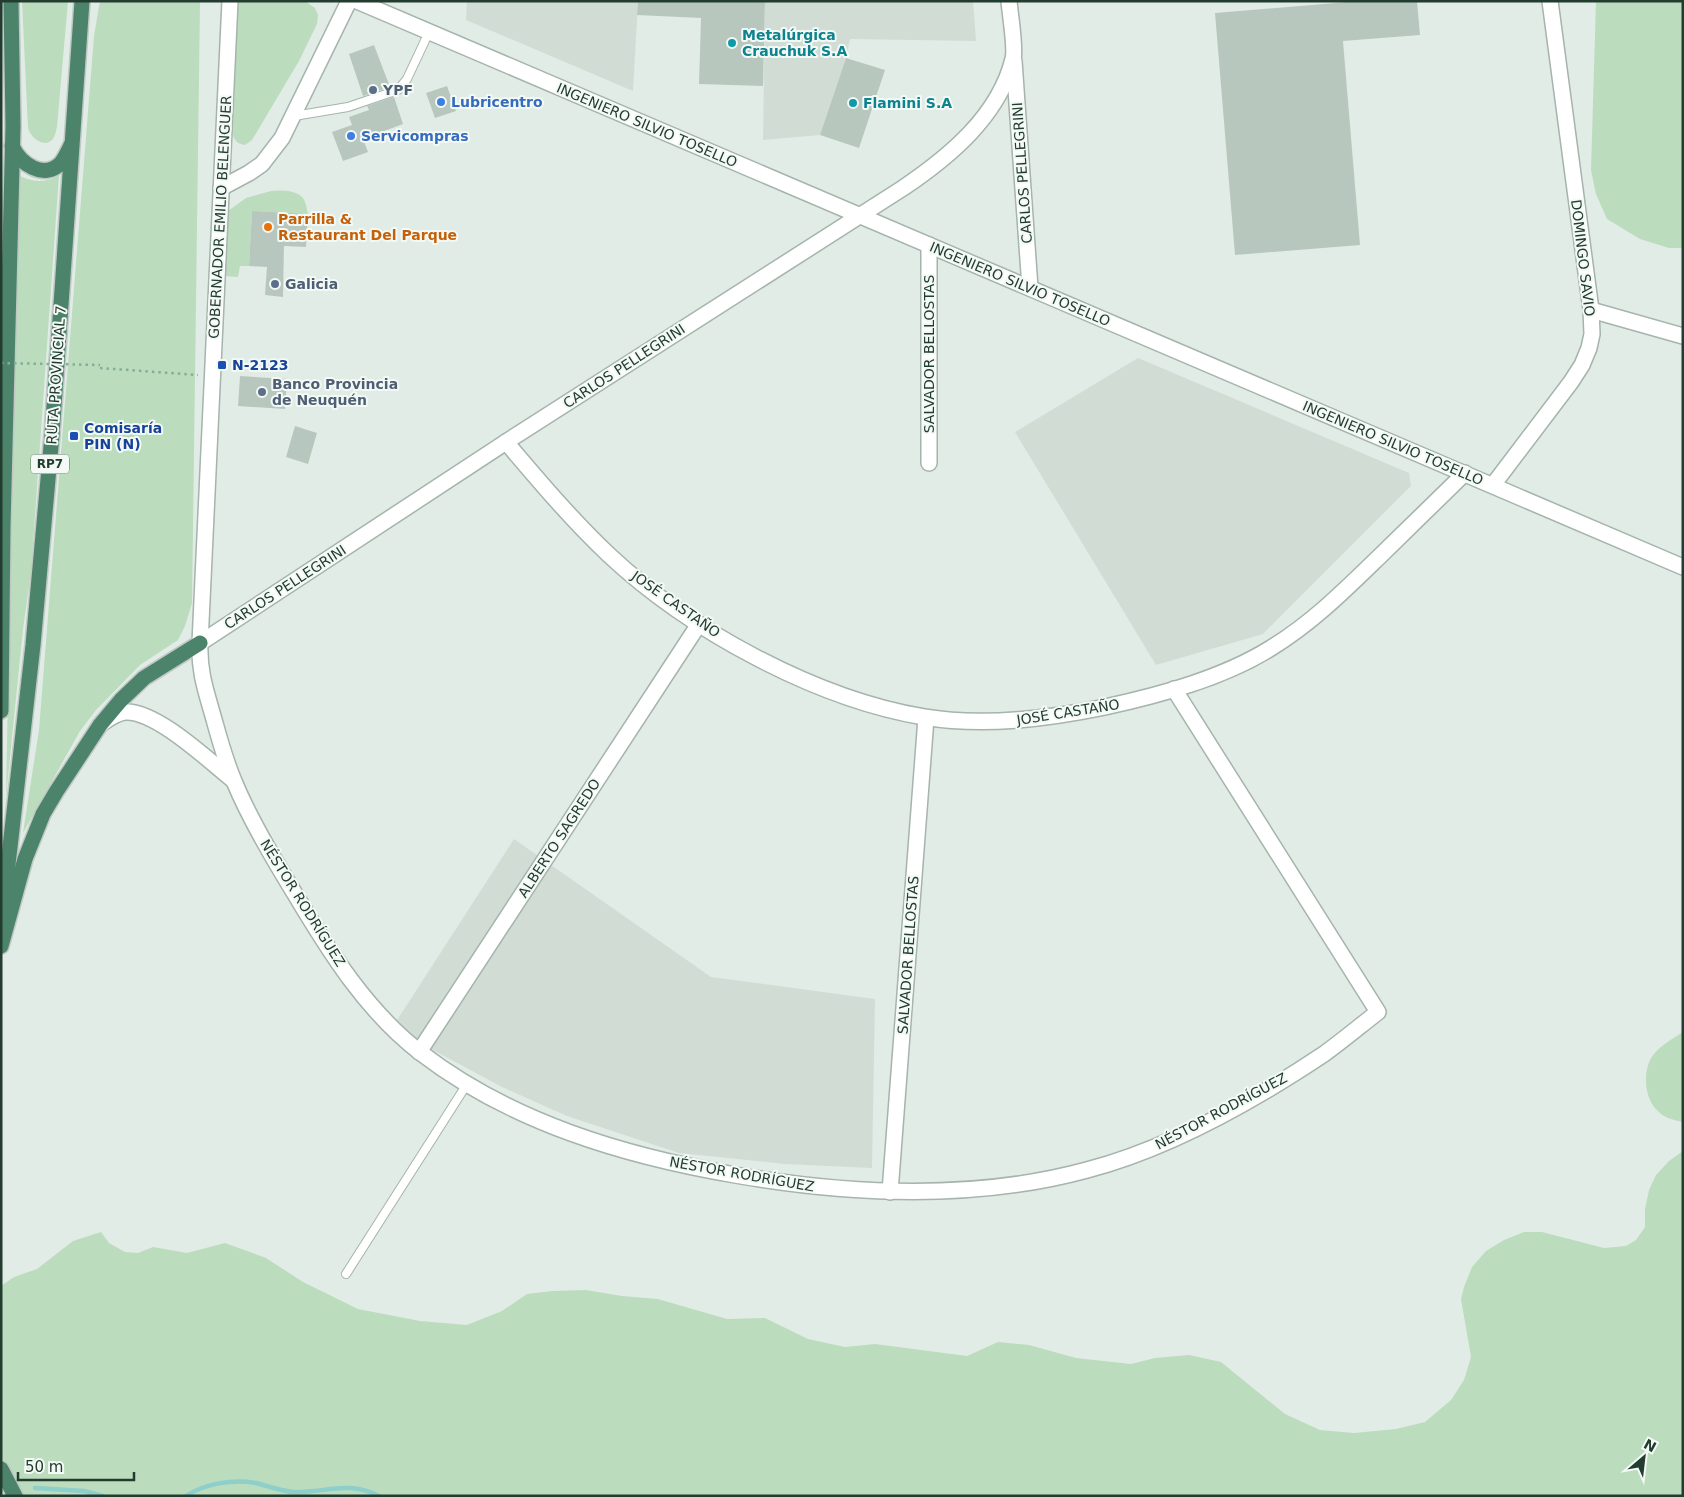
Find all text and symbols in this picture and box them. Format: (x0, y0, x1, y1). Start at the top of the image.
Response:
place label: Metalúrgica Crauchuk S.A (742, 27, 847, 59)
marker: Metalúrgica Crauchuk S.A (726, 37, 738, 49)
street label: INGENIERO SILVIO TOSELLO (554, 80, 740, 170)
place label: YPF (382, 82, 413, 98)
marker: YPF (367, 84, 379, 96)
place label: Lubricentro (451, 94, 543, 110)
street label: GOBERNADOR EMILIO BELENGUER (206, 95, 234, 339)
place label: Flamini S.A (863, 95, 952, 111)
marker: Lubricentro (435, 96, 447, 108)
marker: Flamini S.A (847, 97, 859, 109)
street label: CARLOS PELLEGRINI (1009, 102, 1035, 244)
place label: Servicompras (361, 128, 469, 144)
marker: Servicompras (345, 130, 357, 142)
street label: DOMINGO SAVIO (1568, 199, 1598, 317)
place label: Parrilla & Restaurant Del Parque (278, 211, 457, 243)
marker: Parrilla & Restaurant Del Parque (262, 221, 274, 233)
street label: INGENIERO SILVIO TOSELLO (927, 239, 1113, 329)
street label: SALVADOR BELLOSTAS (921, 275, 937, 433)
place label: Galicia (285, 276, 338, 292)
marker: Galicia (269, 278, 281, 290)
street label: RUTA PROVINCIAL 7 (43, 305, 69, 445)
street label: CARLOS PELLEGRINI (560, 321, 688, 411)
place label: N-2123 (232, 357, 289, 373)
marker: N-2123 (216, 359, 228, 371)
place label: Banco Provincia de Neuquén (272, 376, 398, 408)
marker: Banco Provincia de Neuquén (256, 386, 268, 398)
street label: INGENIERO SILVIO TOSELLO (1300, 398, 1486, 488)
place label: Comisaría PIN (N) (84, 420, 162, 452)
marker: Comisaría PIN (N) (68, 430, 80, 442)
road number: RP7 (31, 454, 69, 474)
street label: CARLOS PELLEGRINI (221, 542, 349, 632)
street label: JOSÉ CASTAÑO (628, 567, 723, 640)
street label: JOSÉ CASTAÑO (1014, 696, 1121, 728)
street label: ALBERTO SAGREDO (515, 776, 603, 900)
street label: NÉSTOR RODRÍGUEZ (257, 836, 349, 970)
street label: SALVADOR BELLOSTAS (894, 875, 922, 1035)
street label: NÉSTOR RODRÍGUEZ (1152, 1069, 1290, 1153)
street label: NÉSTOR RODRÍGUEZ (668, 1153, 816, 1195)
north arrow (1619, 1432, 1669, 1482)
text: N (1641, 1436, 1659, 1455)
scale bar (18, 1450, 134, 1482)
text: 50 m (25, 1458, 63, 1476)

